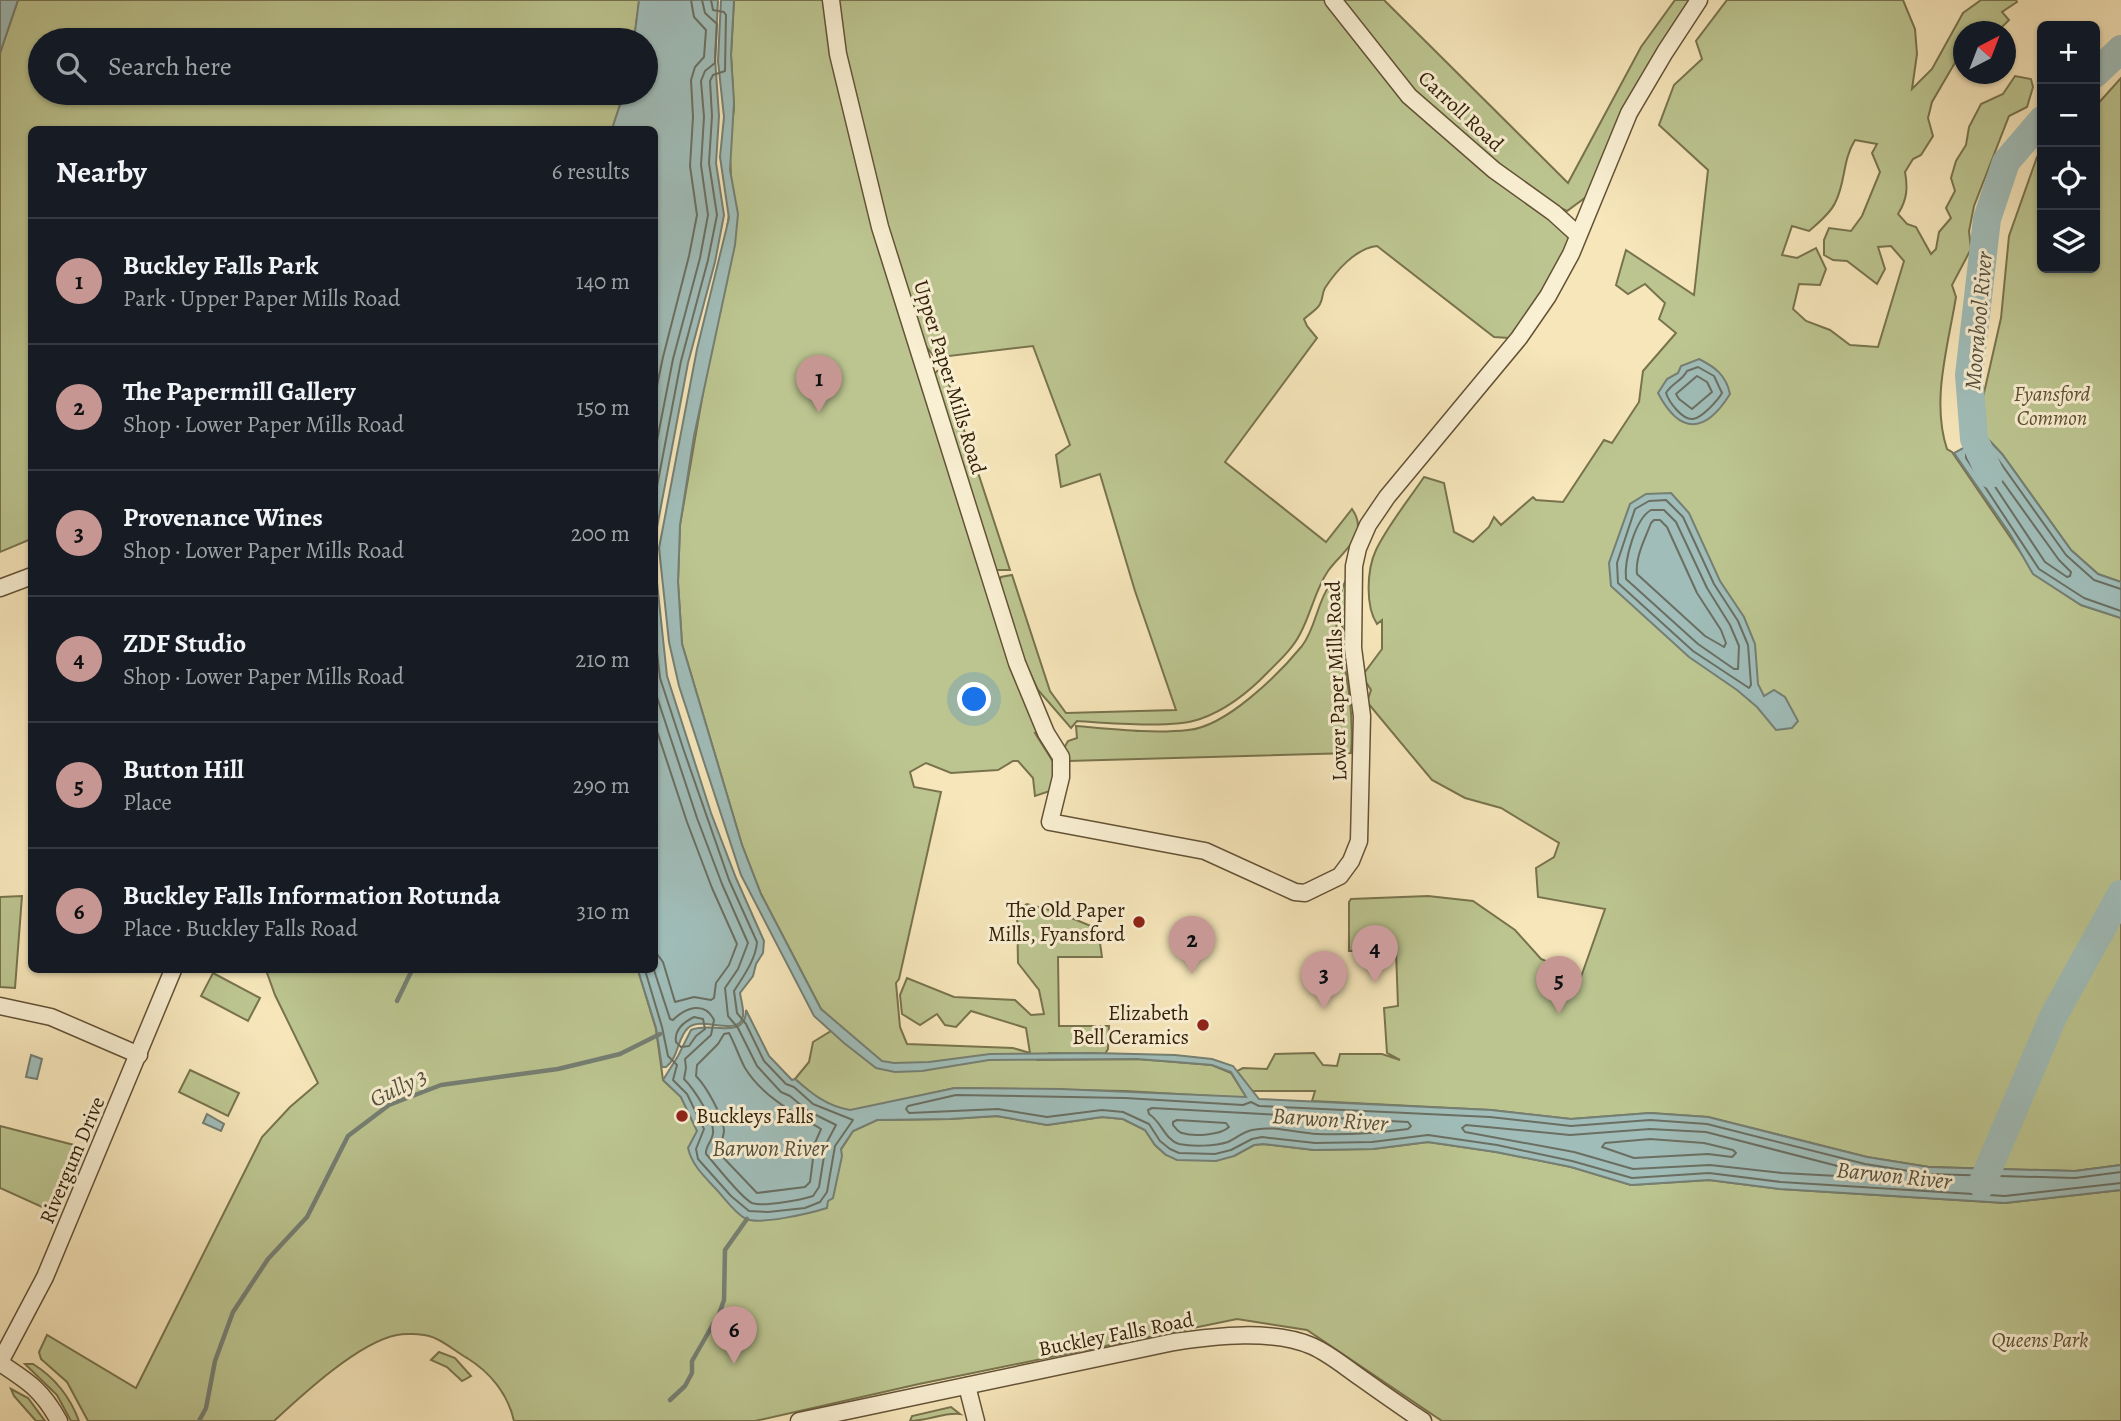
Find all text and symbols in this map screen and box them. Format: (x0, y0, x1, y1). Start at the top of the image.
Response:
north arrow (1953, 21, 2016, 84)
map controls (2037, 21, 2100, 273)
button: + (2037, 21, 2100, 84)
search box (28, 28, 658, 105)
icon: search (52, 48, 90, 86)
text: Search here (108, 49, 232, 84)
street label: Carroll Road (1412, 64, 1510, 158)
button: − (2037, 84, 2100, 147)
button: locate (2037, 147, 2100, 210)
text: Nearby (56, 152, 147, 192)
text: 6 results (552, 156, 630, 187)
button: layers (2037, 210, 2100, 273)
text: Buckley Falls Park (123, 248, 318, 283)
water label: Moorabool River (1957, 250, 2000, 392)
text: 1 (75, 266, 83, 297)
text: 140 m (576, 266, 630, 297)
street label: Upper Paper Mills Road (907, 277, 993, 478)
text: Park · Upper Paper Mills Road (123, 283, 400, 314)
pin: 1 (796, 355, 842, 413)
text: The Papermill Gallery (123, 374, 356, 409)
park label: Fyansford Common (2014, 380, 2091, 432)
text: 2 (73, 392, 85, 423)
text: 150 m (576, 392, 630, 423)
text: Shop · Lower Paper Mills Road (123, 409, 404, 440)
text: Provenance Wines (123, 500, 323, 535)
text: 3 (74, 518, 84, 549)
text: 200 m (571, 518, 630, 549)
text: Shop · Lower Paper Mills Road (123, 535, 404, 566)
street label: Lower Paper Mills Road (1318, 580, 1353, 782)
text: ZDF Studio (123, 626, 246, 661)
text: 4 (74, 644, 84, 675)
text: 210 m (575, 644, 630, 675)
text: Shop · Lower Paper Mills Road (123, 661, 404, 692)
your location (957, 682, 991, 716)
text: Button Hill (123, 752, 244, 787)
text: 5 (74, 770, 84, 801)
text: 290 m (573, 770, 630, 801)
text: Place (123, 787, 172, 818)
text: Buckley Falls Information Rotunda (123, 878, 501, 913)
text: 6 (74, 896, 84, 927)
text: 310 m (577, 896, 630, 927)
place label: The Old Paper Mills, Fyansford (988, 896, 1126, 948)
text: Place · Buckley Falls Road (123, 913, 358, 944)
marker: The Old Paper Mills, Fyansford (1131, 914, 1147, 930)
pin: 2 (1169, 916, 1215, 974)
pin: 4 (1352, 925, 1398, 983)
pin: 3 (1301, 951, 1347, 1009)
pin: 5 (1536, 956, 1582, 1014)
place label: Elizabeth Bell Ceramics (1072, 999, 1189, 1051)
marker: Elizabeth Bell Ceramics (1195, 1017, 1211, 1033)
water label: Gully 3 (364, 1060, 432, 1115)
street label: Rivergum Drive (33, 1092, 111, 1228)
water label: Barwon River (1271, 1100, 1390, 1139)
place label: Buckleys Falls (696, 1102, 814, 1130)
marker: Buckleys Falls (674, 1108, 690, 1124)
water label: Barwon River (712, 1133, 829, 1164)
water label: Barwon River (1835, 1154, 1954, 1197)
street label: Buckley Falls Road (1036, 1305, 1197, 1363)
pin: 6 (711, 1306, 757, 1364)
park label: Queens Park (1992, 1326, 2088, 1354)

